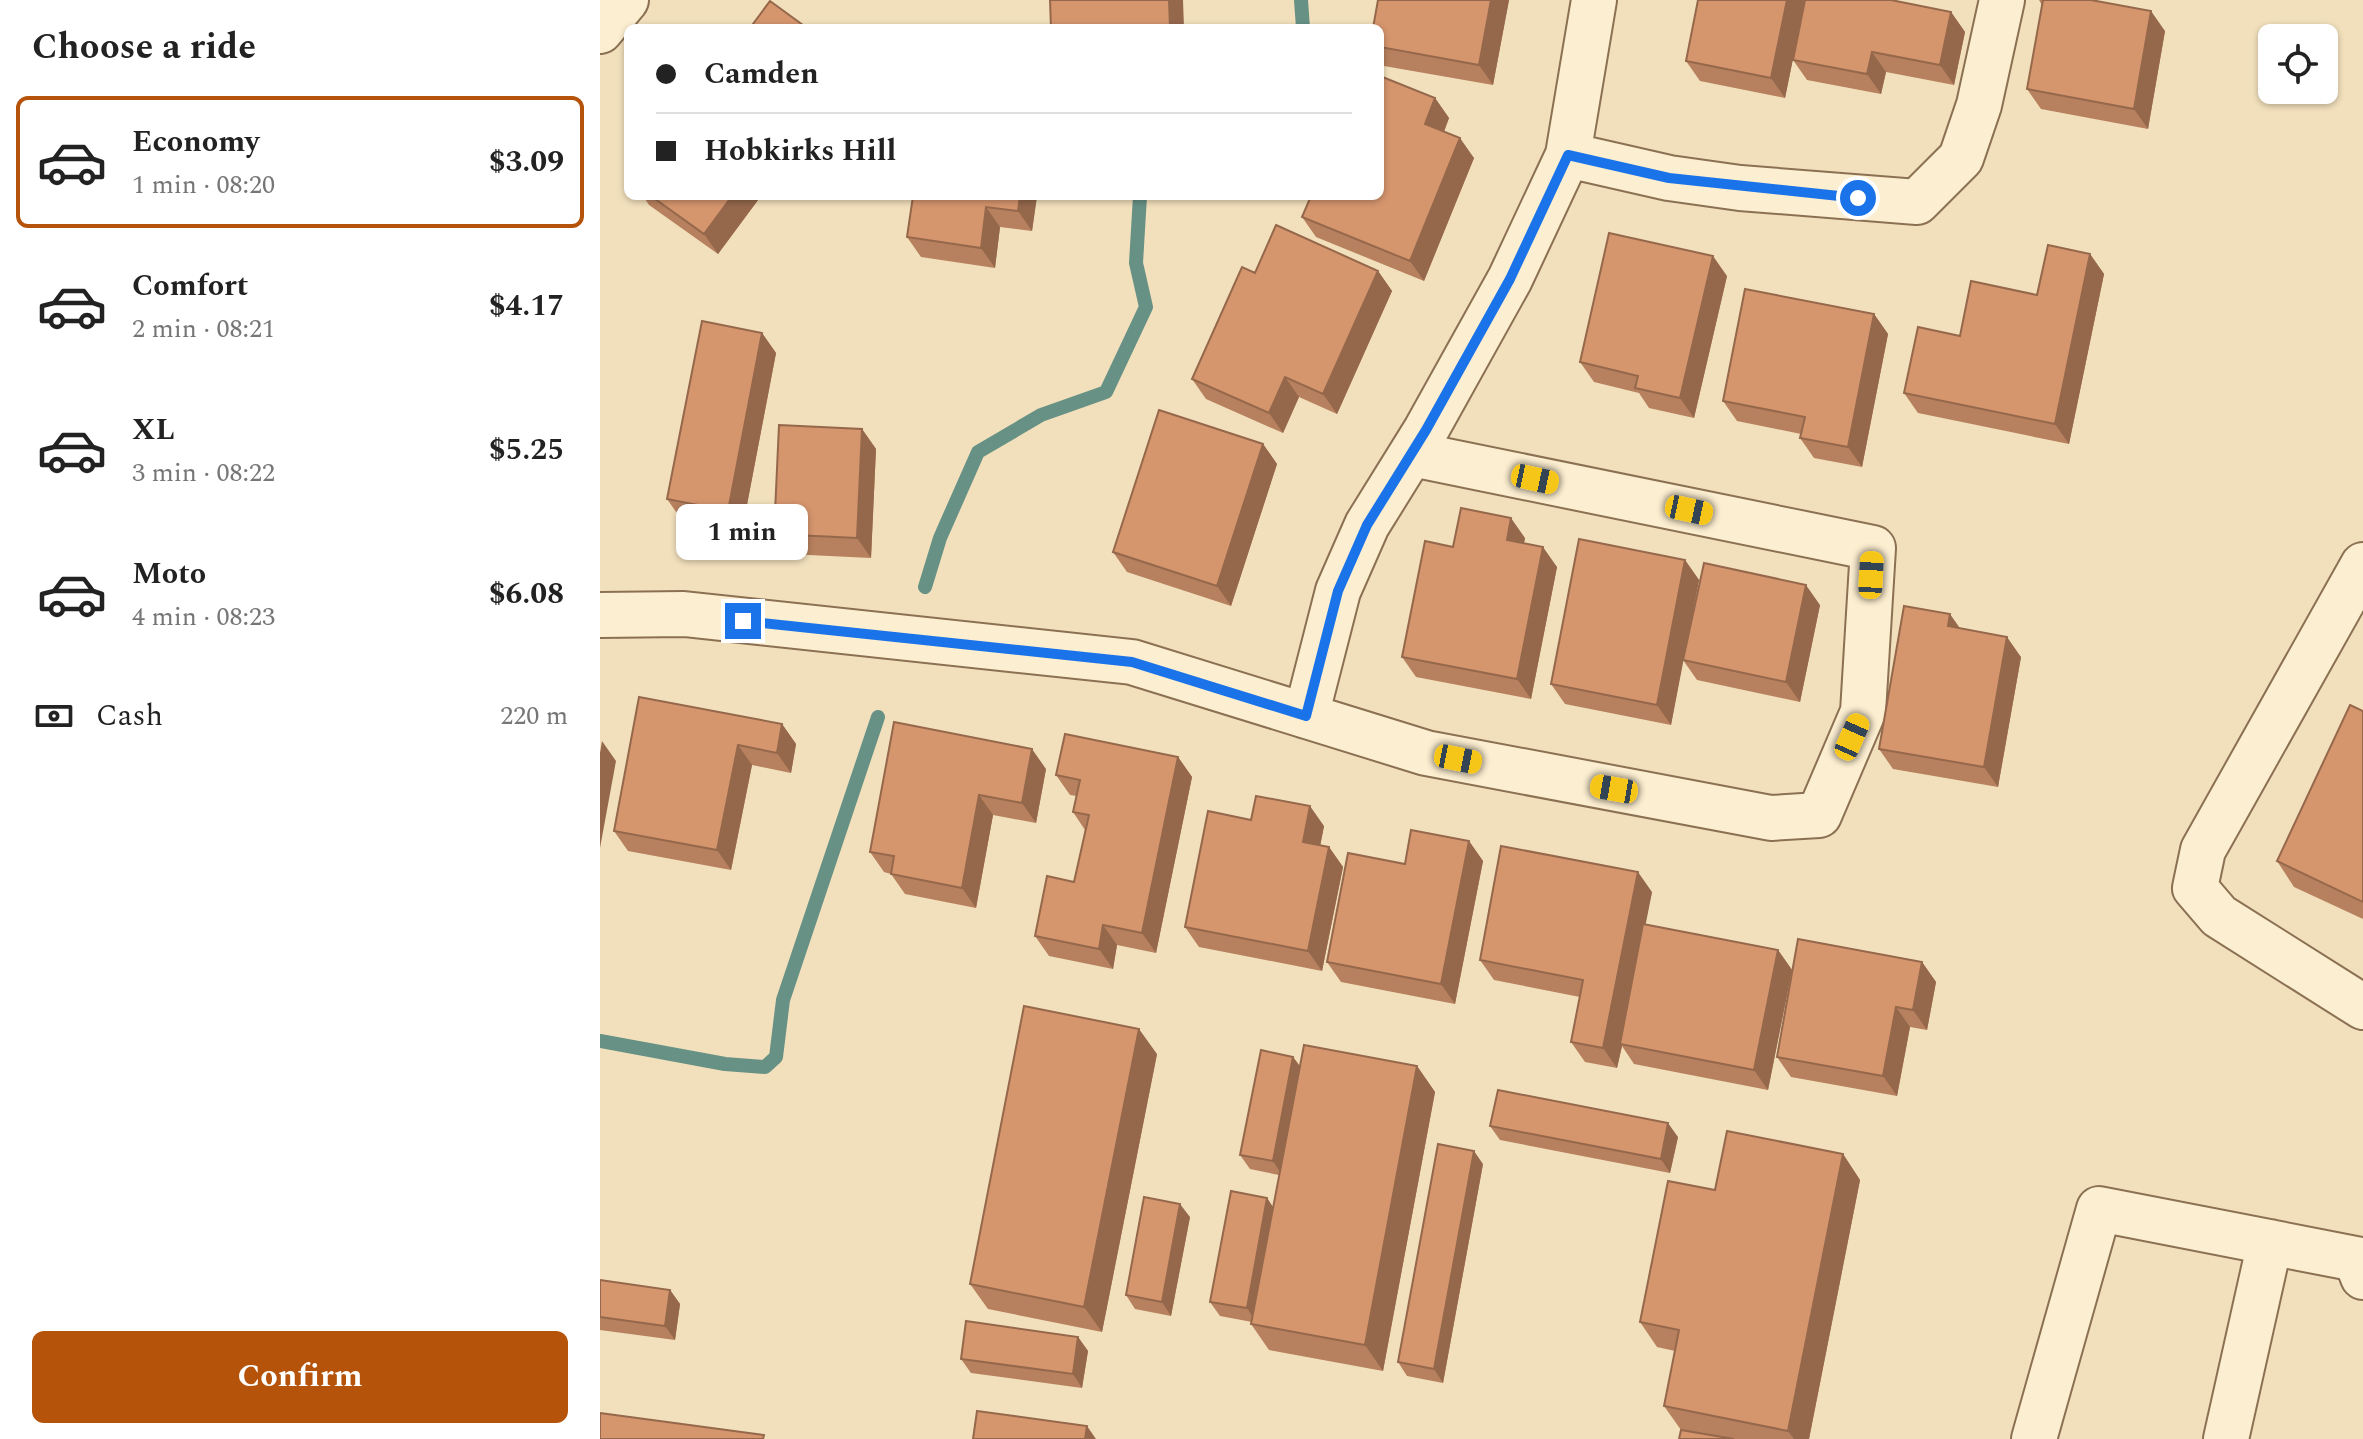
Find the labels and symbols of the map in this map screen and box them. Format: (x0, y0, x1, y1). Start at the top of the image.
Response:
route start (1840, 180, 1876, 216)
car (1509, 462, 1561, 496)
car (1663, 493, 1715, 527)
callout: 1 min (677, 505, 809, 561)
car (1858, 550, 1884, 600)
route end (725, 603, 761, 639)
car (1831, 710, 1873, 764)
car (1432, 743, 1484, 775)
car (1588, 773, 1640, 805)

